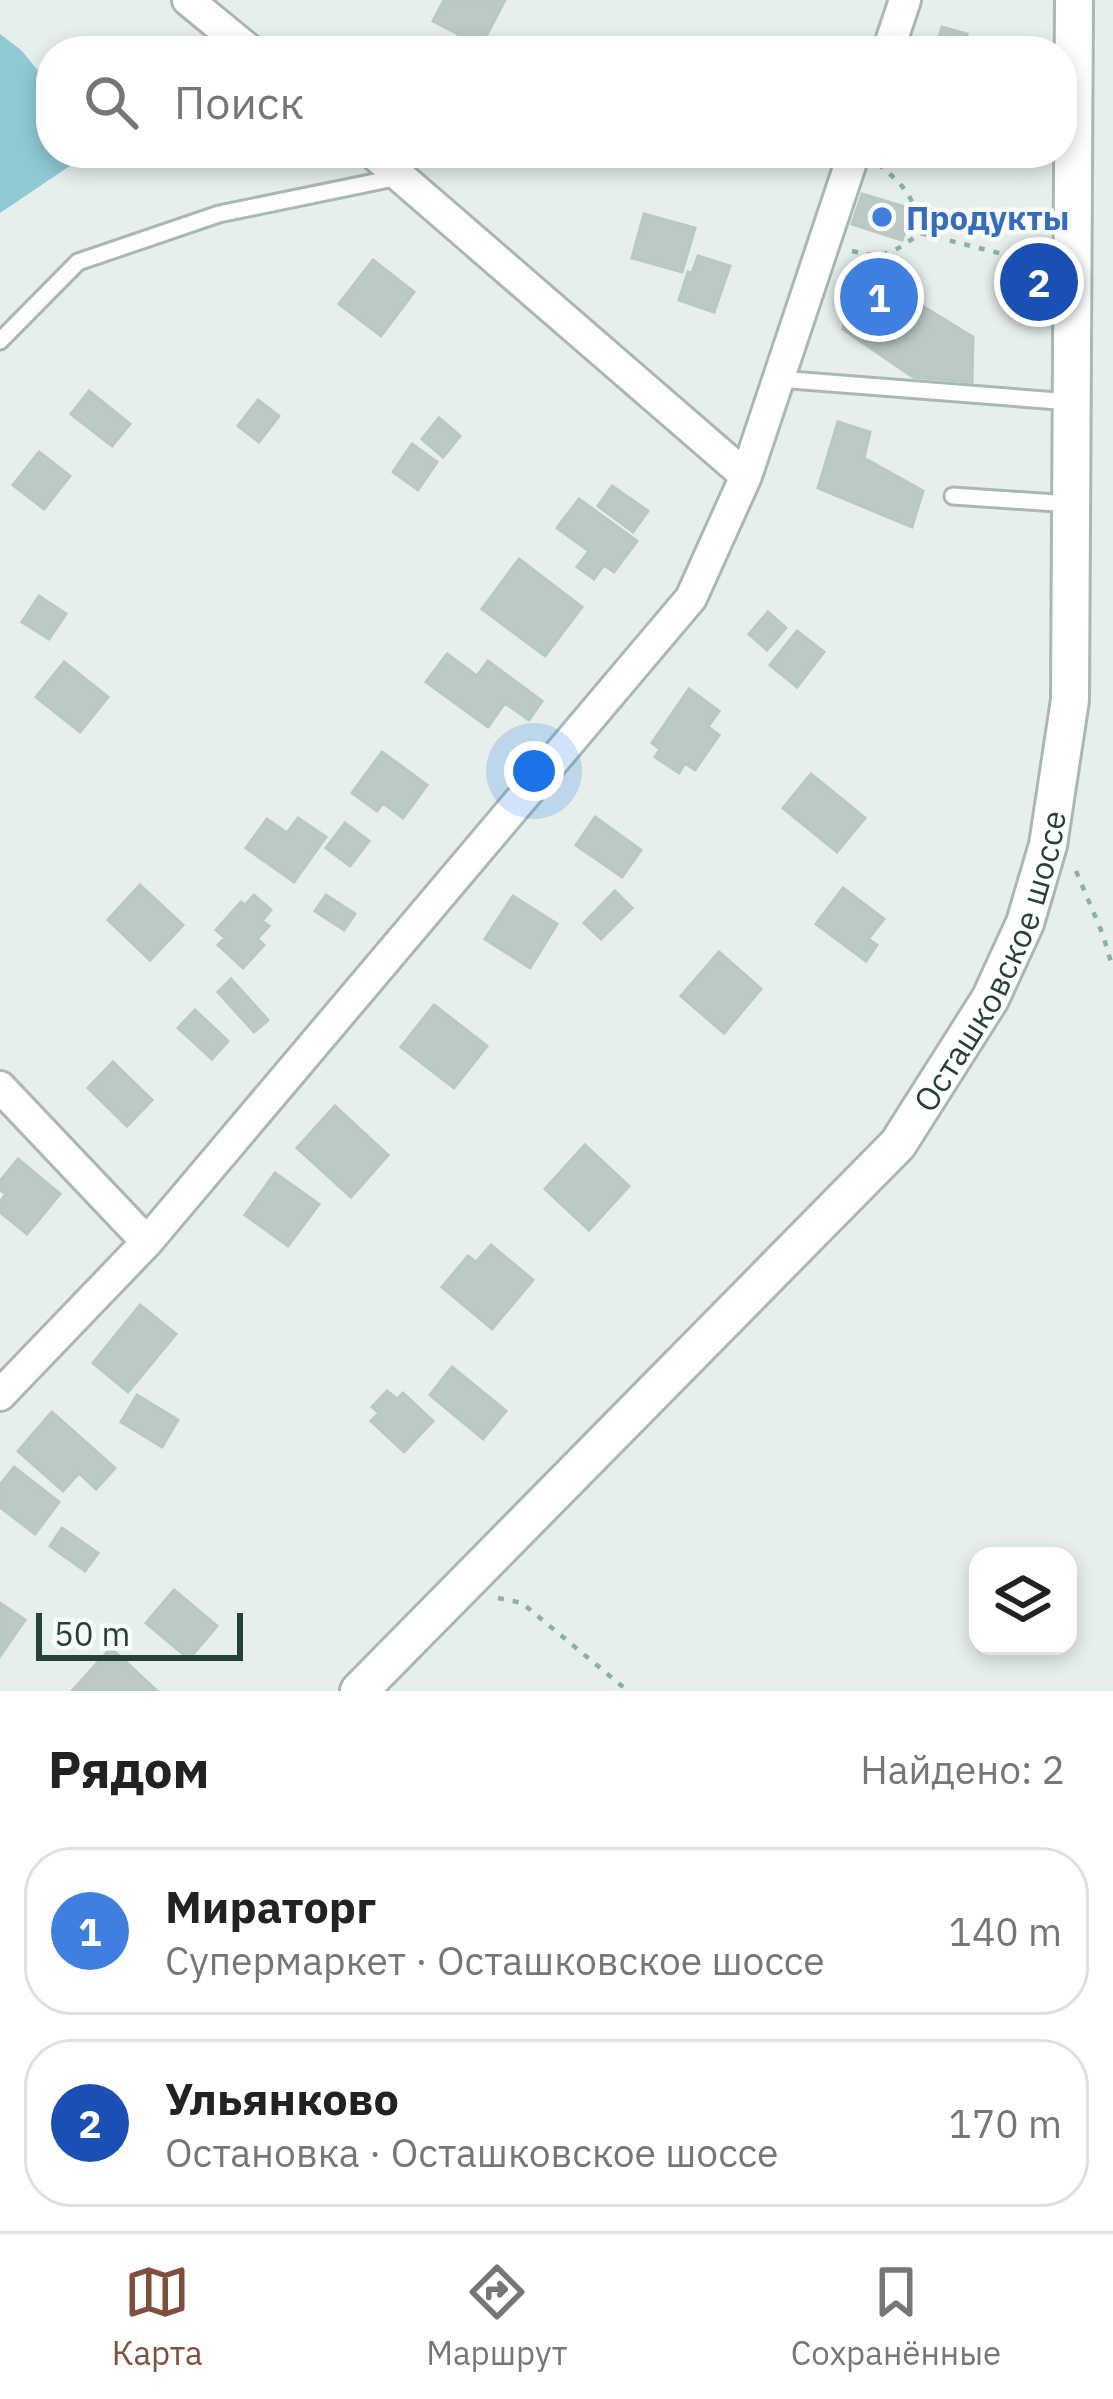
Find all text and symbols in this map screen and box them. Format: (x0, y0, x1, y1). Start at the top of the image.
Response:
search box (36, 36, 1077, 168)
icon: search (78, 69, 144, 135)
text: Поиск (174, 73, 304, 131)
place label: Продукты (906, 196, 1069, 239)
marker: Продукты (869, 204, 895, 230)
pin: 2 (1000, 237, 1078, 327)
pin: 1 (840, 252, 918, 342)
your location (504, 741, 564, 801)
street label: Осташковское шоссе (903, 808, 1074, 1119)
map controls (969, 1547, 1077, 1655)
button: layers (969, 1547, 1077, 1655)
scale bar (36, 1607, 243, 1660)
text: 50 m (54, 1612, 130, 1655)
text: Рядом (48, 1736, 210, 1802)
text: Найдено: 2 (860, 1744, 1065, 1795)
text: Мираторг (165, 1877, 376, 1935)
text: 1 (78, 1906, 102, 1957)
text: 140 m (949, 1906, 1062, 1957)
text: Супермаркет · Осташковское шоссе (165, 1935, 825, 1986)
text: Ульянково (165, 2069, 399, 2127)
text: 2 (78, 2098, 102, 2149)
text: 170 m (949, 2098, 1062, 2149)
text: Остановка · Осташковское шоссе (165, 2127, 778, 2178)
tab: Карта (112, 2259, 203, 2374)
tab: Маршрут (426, 2259, 567, 2374)
tab: Сохранённые (791, 2259, 1001, 2374)

